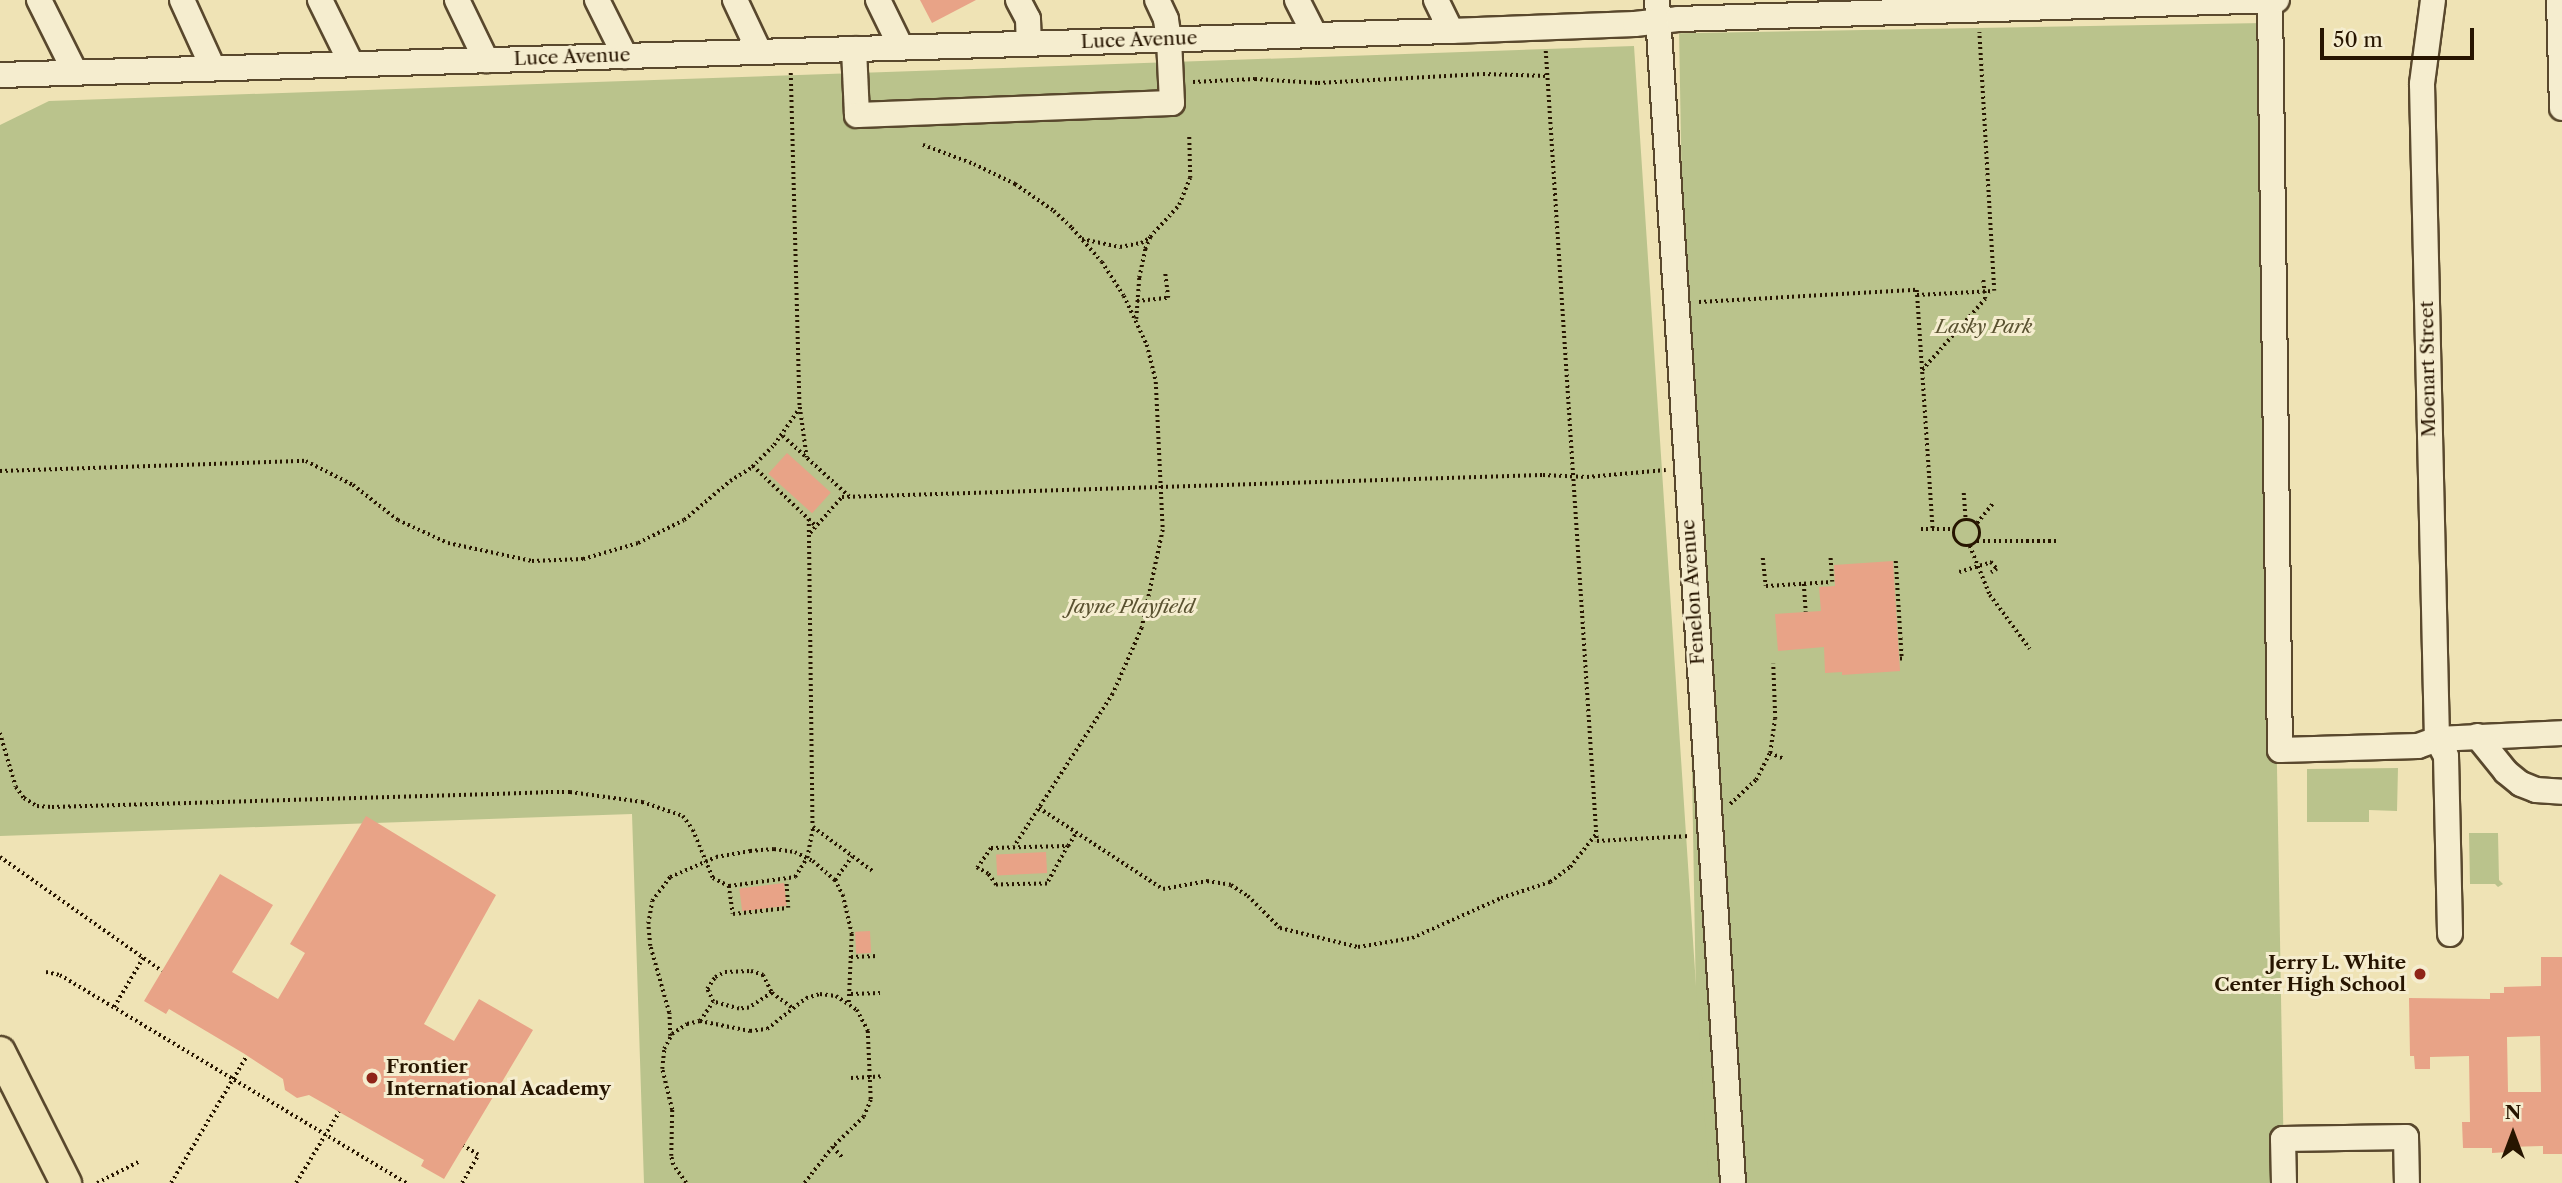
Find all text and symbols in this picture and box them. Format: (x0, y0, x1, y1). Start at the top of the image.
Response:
scale bar (2324, 14, 2478, 58)
street label: Luce Avenue (1080, 27, 1198, 53)
text: 50 m (2333, 27, 2383, 52)
street label: Luce Avenue (513, 44, 631, 70)
street label: Moenart Street (2415, 301, 2441, 437)
park label: Lasky Park (1936, 316, 2032, 338)
street label: Fenelon Avenue (1677, 518, 1709, 666)
park label: Jayne Playfield (1067, 596, 1195, 618)
place label: Jerry L. White Center High School (2214, 952, 2406, 996)
marker: Jerry L. White Center High School (2412, 966, 2428, 982)
place label: Frontier International Academy (386, 1056, 611, 1100)
marker: Frontier International Academy (364, 1070, 380, 1086)
north arrow (2478, 1099, 2548, 1169)
text: N (2505, 1101, 2521, 1124)

